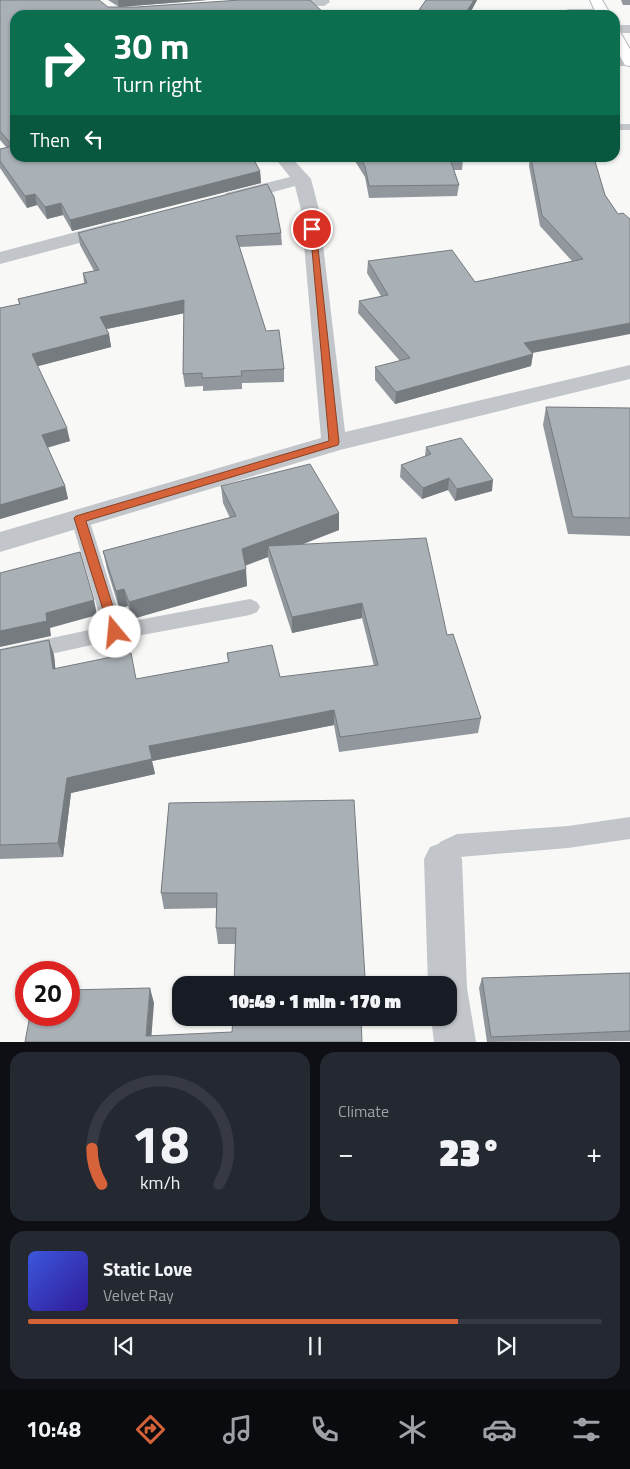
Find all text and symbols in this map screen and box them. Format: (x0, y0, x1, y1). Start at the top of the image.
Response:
text: 30 m (113, 19, 189, 73)
icon: right (30, 30, 95, 95)
text: Turn right (113, 67, 202, 101)
text: Then (30, 125, 70, 154)
icon: left (80, 125, 108, 153)
pin (291, 208, 333, 250)
icon: arrive (298, 215, 326, 243)
position arrow (88, 605, 140, 657)
speed limit sign: 20 (15, 961, 80, 1026)
text: 10:49 · 1 min · 170 m (228, 986, 401, 1015)
text: Climate (338, 1099, 389, 1123)
text: 18 (131, 1104, 189, 1183)
text: 23° (439, 1123, 501, 1181)
text: − (338, 1131, 354, 1174)
text: + (586, 1131, 602, 1174)
text: km/h (140, 1169, 180, 1196)
text: Static Love (103, 1254, 192, 1283)
text: Velvet Ray (103, 1283, 174, 1307)
icon: previous (110, 1332, 138, 1360)
icon: pause (301, 1332, 329, 1360)
icon: next (492, 1332, 520, 1360)
text: 10:48 (26, 1412, 81, 1446)
icon: directions (133, 1412, 168, 1447)
icon: music (220, 1412, 255, 1447)
icon: phone (307, 1412, 342, 1447)
icon: climate (395, 1412, 430, 1447)
icon: car (482, 1412, 517, 1447)
icon: filters (569, 1412, 604, 1447)

